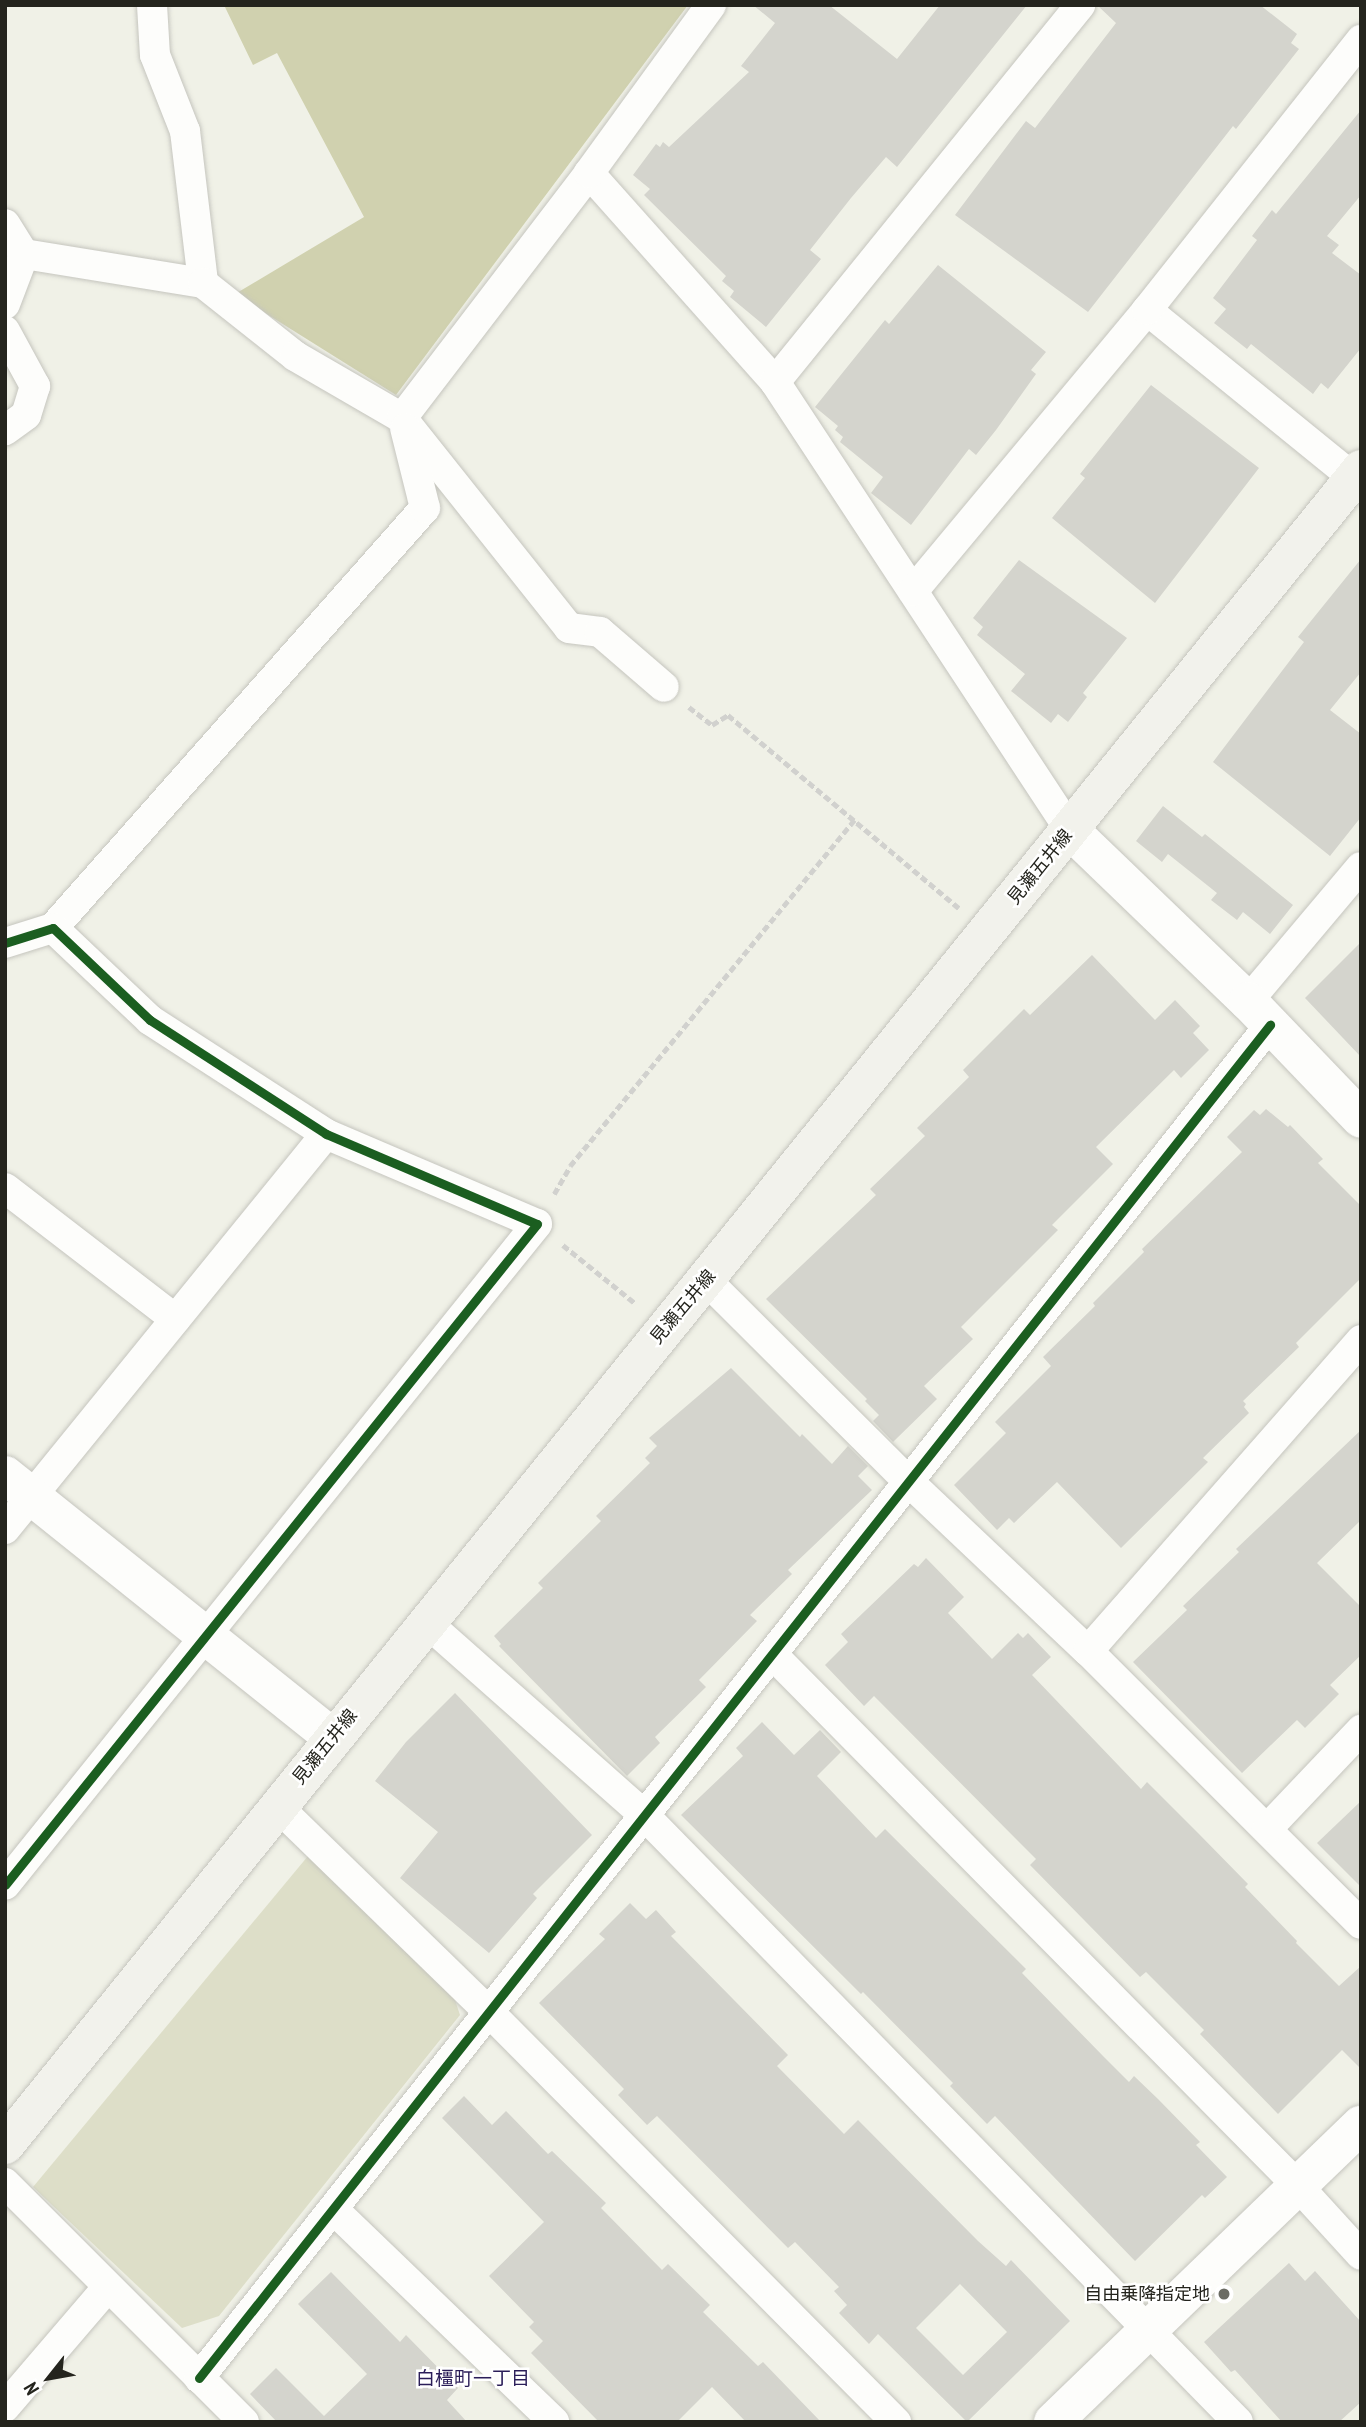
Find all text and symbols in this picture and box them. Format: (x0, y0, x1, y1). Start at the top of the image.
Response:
street label: 見瀬五井線 (1003, 825, 1077, 909)
street label: 見瀬五井線 (646, 1266, 720, 1348)
street label: 見瀬五井線 (288, 1705, 362, 1789)
place label: 自由乗降指定地 (1084, 2283, 1210, 2305)
marker: 自由乗降指定地 (1216, 2286, 1232, 2302)
north arrow (14, 2343, 84, 2413)
district label: 白橿町一丁目 (416, 2368, 530, 2390)
text: N (18, 2378, 44, 2399)

